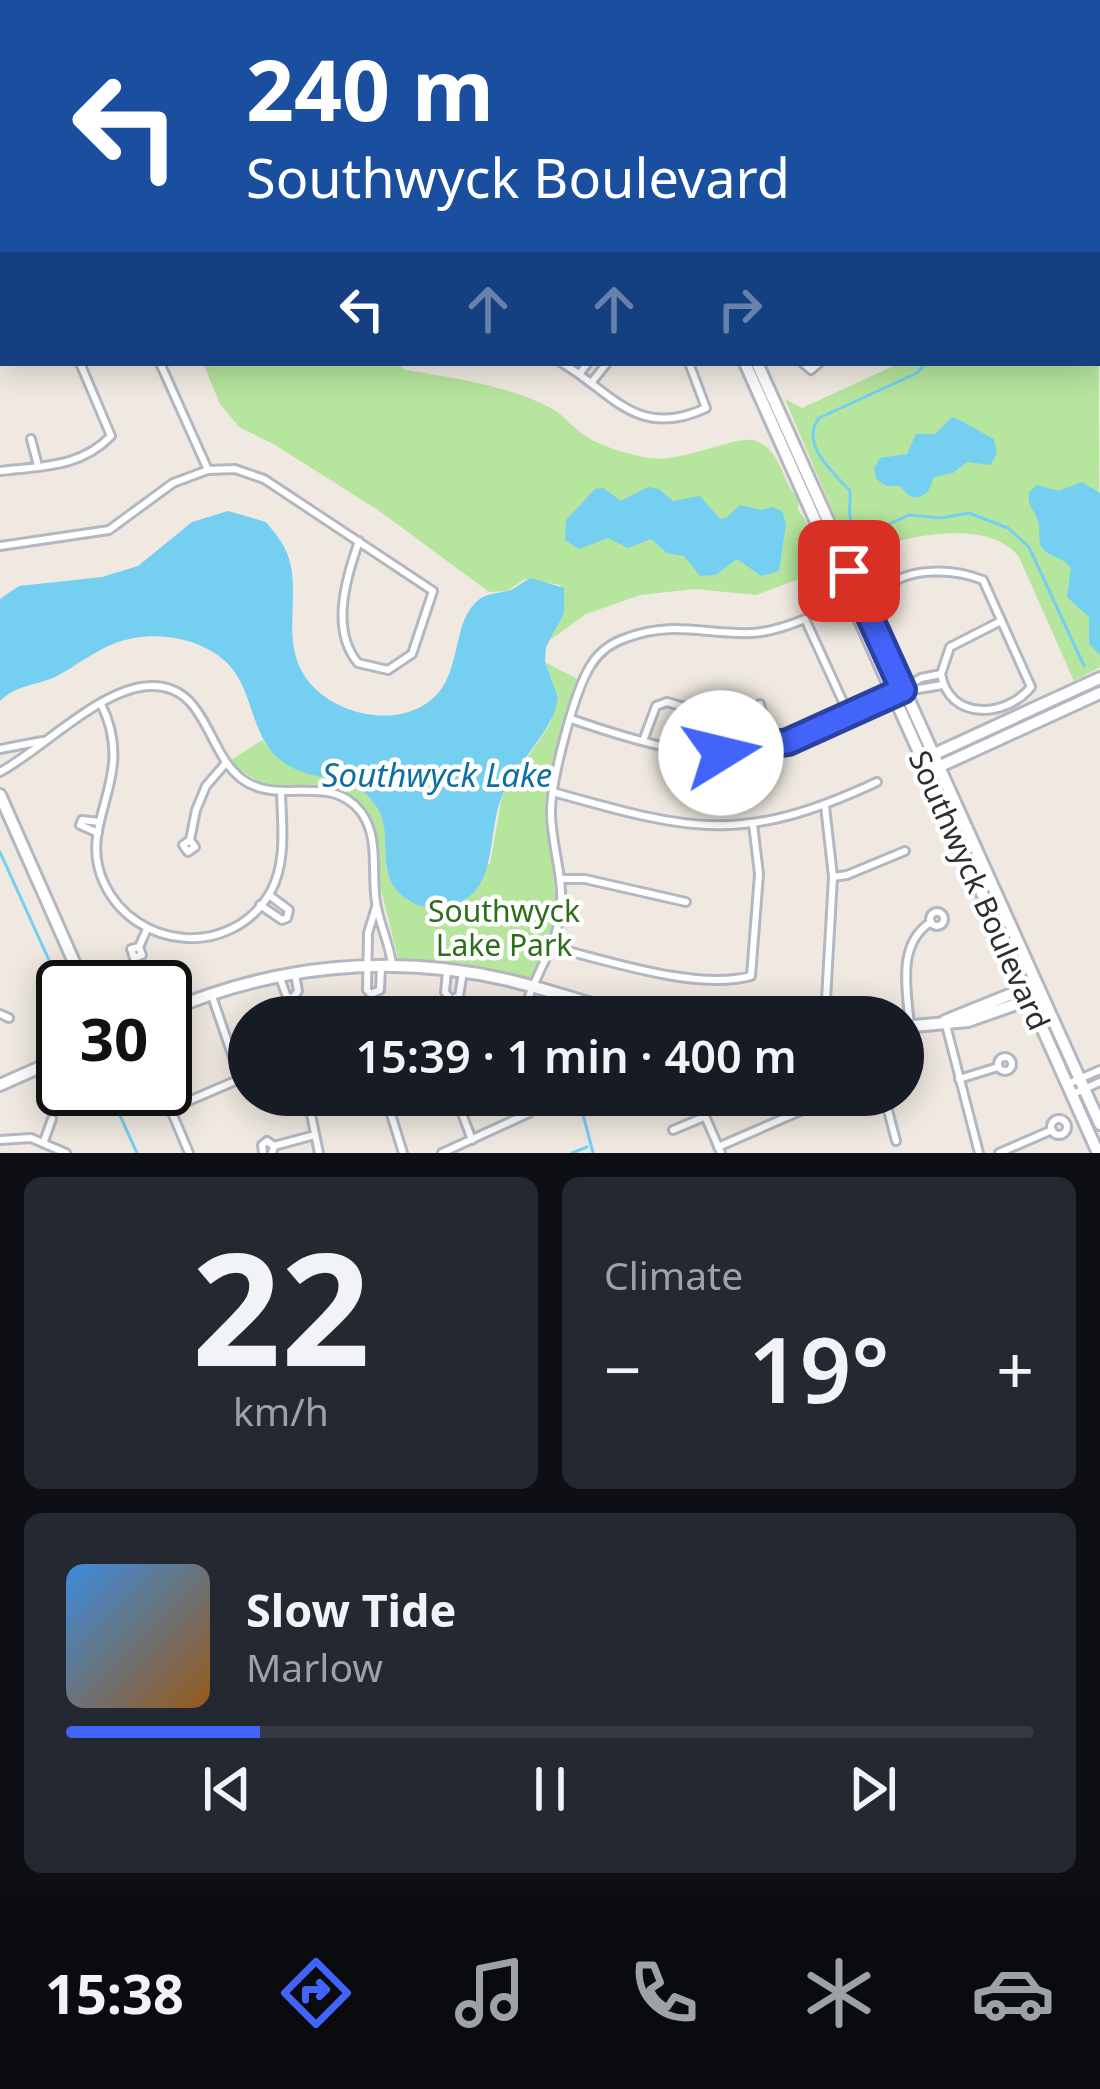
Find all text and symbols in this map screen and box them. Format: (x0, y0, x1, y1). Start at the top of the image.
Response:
text: 240 m (246, 31, 494, 146)
icon: left (48, 48, 204, 204)
text: Southwyck Boulevard (246, 140, 790, 214)
icon: left (329, 276, 395, 342)
icon: ahead (455, 276, 521, 342)
icon: ahead (581, 276, 647, 342)
icon: right (707, 276, 773, 342)
pin (798, 520, 900, 622)
icon: arrive (816, 538, 882, 604)
position arrow (658, 690, 784, 816)
street label: Southwyck Boulevard (900, 744, 1060, 1036)
water label: Southwyck Lake (322, 752, 552, 797)
park label: Southwyck Lake Park (428, 890, 580, 965)
speed limit sign: 30 (36, 960, 192, 1116)
text: 15:39 · 1 min · 400 m (355, 1025, 797, 1086)
text: 22 (192, 1199, 370, 1412)
text: Climate (604, 1248, 743, 1301)
text: 19° (748, 1307, 890, 1429)
text: − (604, 1323, 642, 1413)
text: + (996, 1323, 1034, 1413)
text: km/h (233, 1384, 329, 1437)
text: Slow Tide (246, 1579, 456, 1640)
text: Marlow (246, 1640, 383, 1693)
icon: previous (194, 1756, 260, 1822)
icon: pause (517, 1756, 583, 1822)
icon: next (840, 1756, 906, 1822)
icon: directions (274, 1951, 358, 2035)
icon: music (448, 1951, 532, 2035)
icon: phone (622, 1951, 706, 2035)
icon: climate (797, 1951, 881, 2035)
icon: car (971, 1951, 1055, 2035)
text: 15:38 (45, 1956, 184, 2030)

